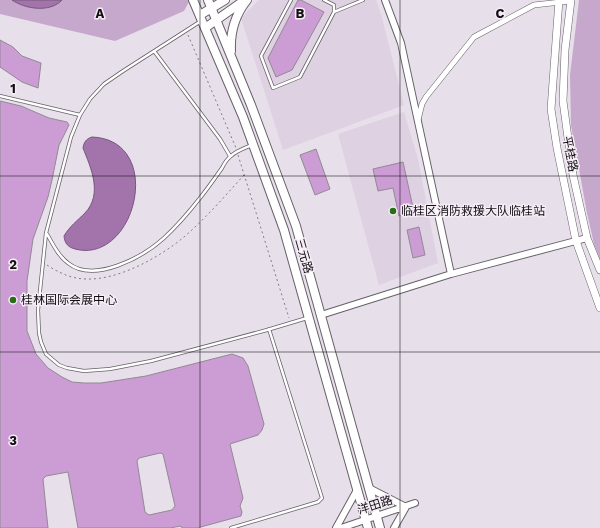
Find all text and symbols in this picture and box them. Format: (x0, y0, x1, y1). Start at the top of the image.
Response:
text: A (96, 6, 105, 21)
text: B (296, 6, 305, 21)
text: C (496, 6, 505, 21)
text: 1 (10, 81, 16, 96)
street label: 平桂路 (560, 135, 580, 173)
place label: 临桂区消防救援大队临桂站 (401, 204, 545, 218)
marker: 临桂区消防救援大队临桂站 (388, 206, 398, 216)
street label: 三元路 (292, 237, 316, 275)
text: 2 (9, 257, 17, 272)
place label: 桂林国际会展中心 (21, 293, 117, 307)
marker: 桂林国际会展中心 (8, 295, 18, 305)
text: 3 (9, 433, 17, 448)
street label: 洋田路 (356, 493, 394, 517)

